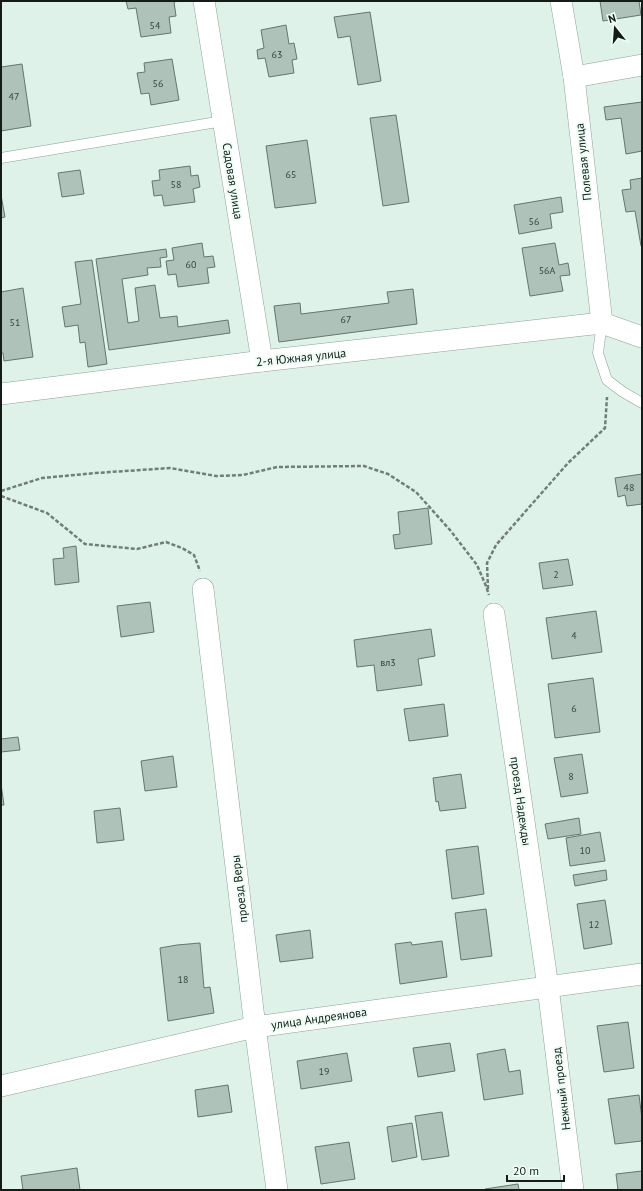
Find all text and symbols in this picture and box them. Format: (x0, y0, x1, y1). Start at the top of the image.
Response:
north arrow (595, 8, 635, 48)
text: N (607, 11, 618, 26)
house number: 54 (150, 19, 161, 32)
house number: 63 (272, 48, 282, 61)
house number: 56 (153, 77, 163, 90)
house number: 47 (9, 90, 19, 103)
street label: Полевая улица (571, 122, 595, 201)
street label: Садовая улица (220, 142, 246, 220)
house number: 65 (286, 168, 296, 181)
house number: 58 (171, 178, 181, 191)
house number: 56 (529, 215, 539, 228)
house number: 60 (186, 258, 197, 271)
house number: 56А (539, 264, 556, 277)
house number: 67 (341, 313, 351, 326)
house number: 51 (10, 316, 20, 329)
street label: 2-я Южная улица (255, 345, 347, 369)
house number: 48 (624, 481, 634, 494)
house number: 2 (553, 568, 559, 581)
house number: 4 (571, 629, 577, 642)
house number: вл3 (380, 656, 396, 669)
house number: 6 (571, 702, 577, 715)
street label: проезд Надежды (507, 756, 535, 846)
house number: 8 (568, 770, 574, 783)
house number: 10 (580, 844, 591, 857)
street label: проезд Веры (227, 854, 251, 924)
house number: 12 (589, 918, 599, 931)
house number: 18 (178, 973, 188, 986)
street label: улица Андреянова (270, 1004, 368, 1032)
street label: Нежный проезд (548, 1046, 574, 1131)
house number: 19 (319, 1065, 329, 1078)
scale bar (507, 1157, 564, 1183)
text: 20 m (513, 1163, 539, 1178)

